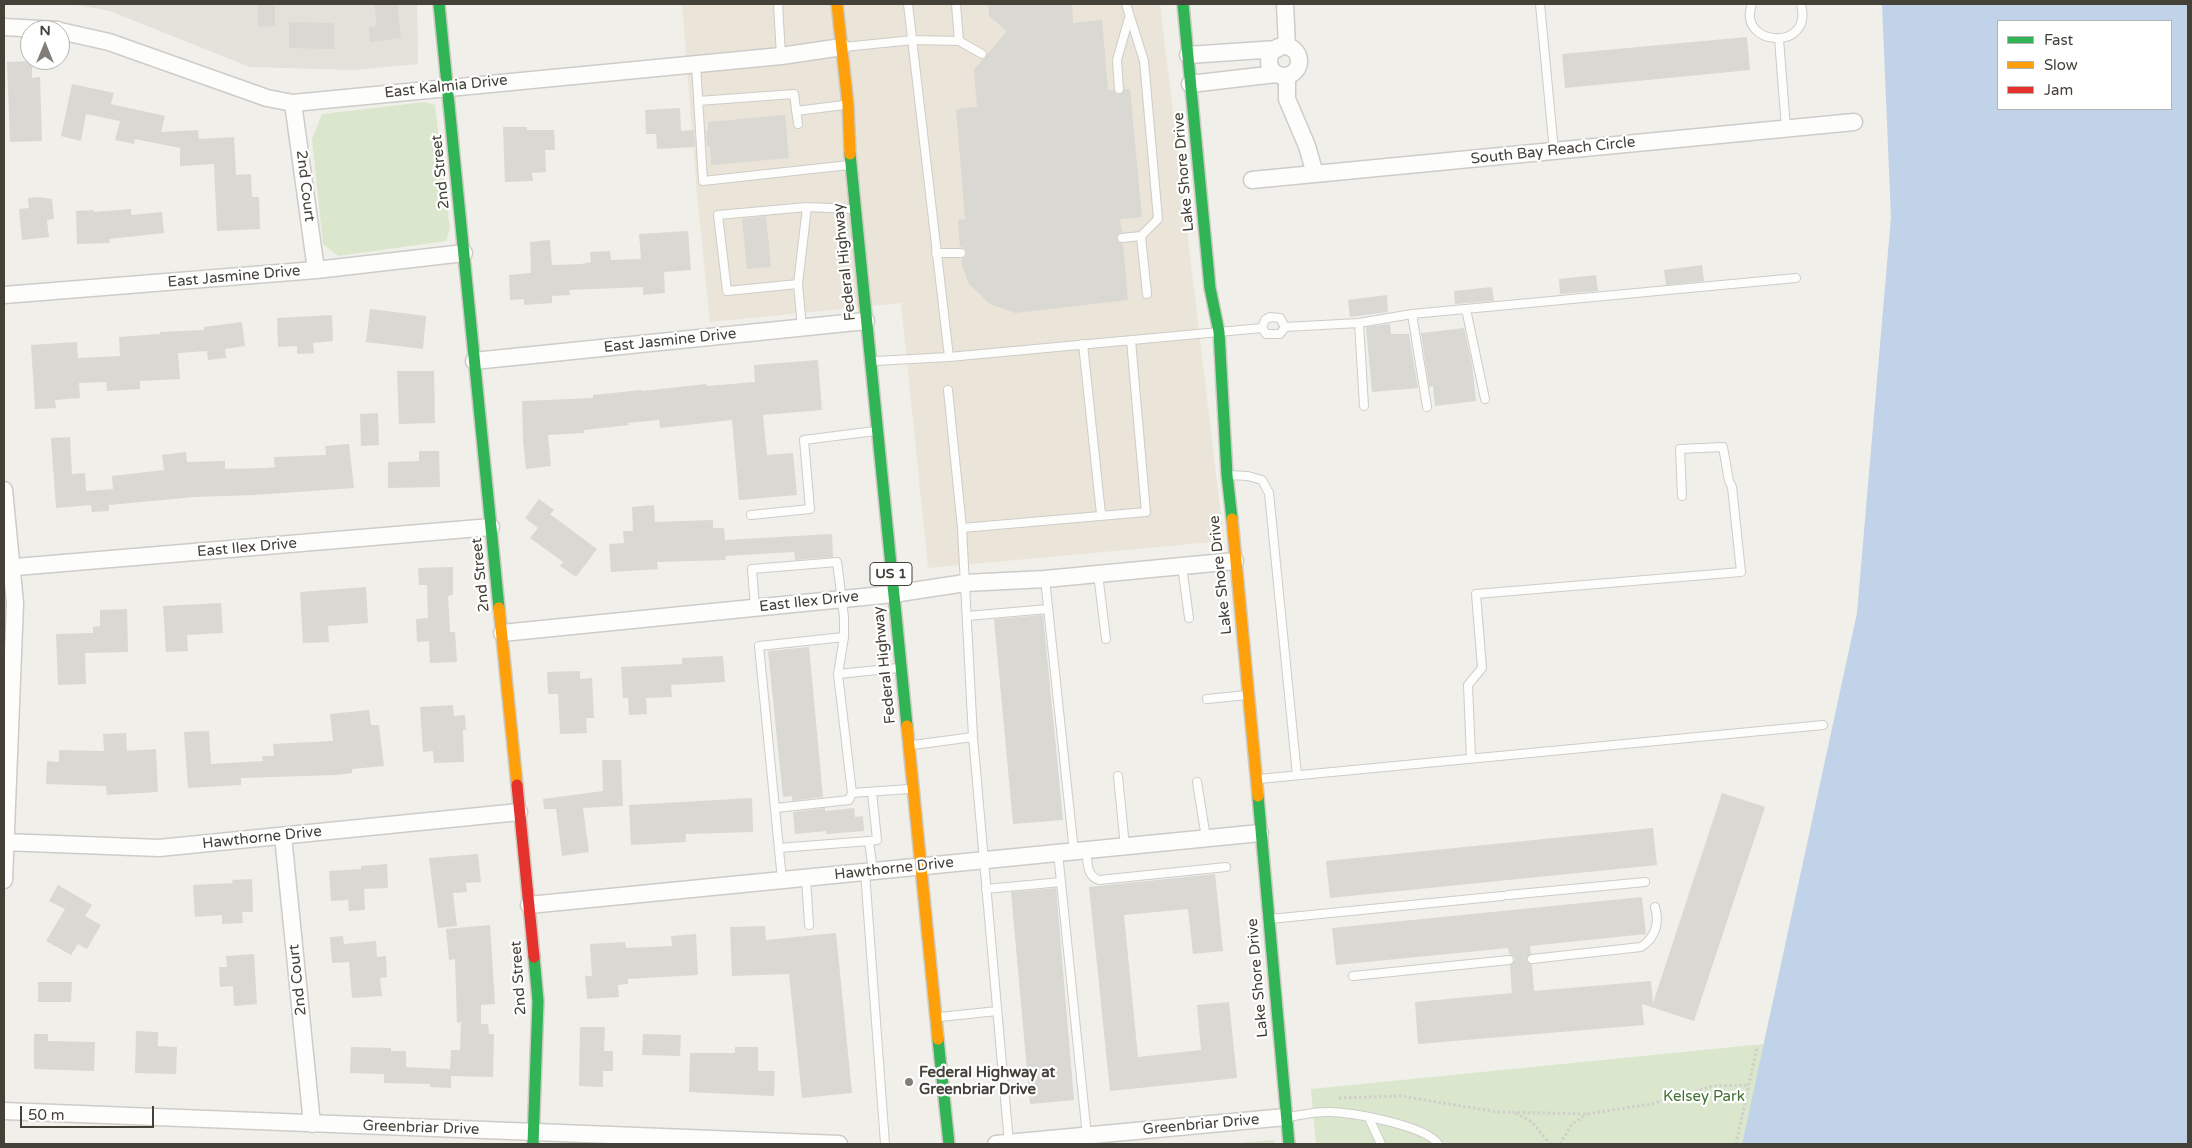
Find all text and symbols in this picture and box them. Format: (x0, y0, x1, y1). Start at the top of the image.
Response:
north arrow (20, 20, 70, 70)
legend (1997, 20, 2172, 110)
text: N (39, 22, 51, 39)
text: Fast (2044, 31, 2073, 49)
text: Slow (2044, 56, 2078, 74)
street label: East Kalmia Drive (384, 72, 508, 102)
text: Jam (2044, 81, 2073, 99)
street label: Lake Shore Drive (1170, 112, 1198, 232)
street label: South Bay Reach Circle (1470, 133, 1636, 169)
street label: 2nd Street (428, 134, 454, 210)
street label: 2nd Court (292, 149, 318, 223)
street label: Federal Highway (830, 202, 860, 322)
street label: East Jasmine Drive (167, 262, 301, 292)
street label: East Jasmine Drive (603, 325, 737, 357)
street label: Lake Shore Drive (1206, 515, 1236, 635)
street label: East Ilex Drive (196, 535, 298, 561)
street label: 2nd Street (468, 537, 494, 613)
road number: US 1 (870, 562, 912, 586)
street label: East Ilex Drive (758, 588, 860, 616)
street label: Federal Highway (870, 605, 900, 725)
street label: Hawthorne Drive (201, 823, 323, 853)
street label: Hawthorne Drive (833, 854, 955, 884)
street label: Lake Shore Drive (1244, 918, 1272, 1038)
street label: 2nd Street (507, 940, 531, 1016)
street label: 2nd Court (285, 943, 311, 1017)
place label: Federal Highway at Greenbriar Drive (919, 1064, 1055, 1099)
marker: Federal Highway at Greenbriar Drive (903, 1076, 915, 1088)
park label: Kelsey Park (1663, 1088, 1745, 1106)
scale bar (22, 1096, 156, 1128)
text: 50 m (28, 1106, 65, 1124)
street label: Greenbriar Drive (1142, 1111, 1260, 1139)
street label: Greenbriar Drive (362, 1117, 480, 1139)

